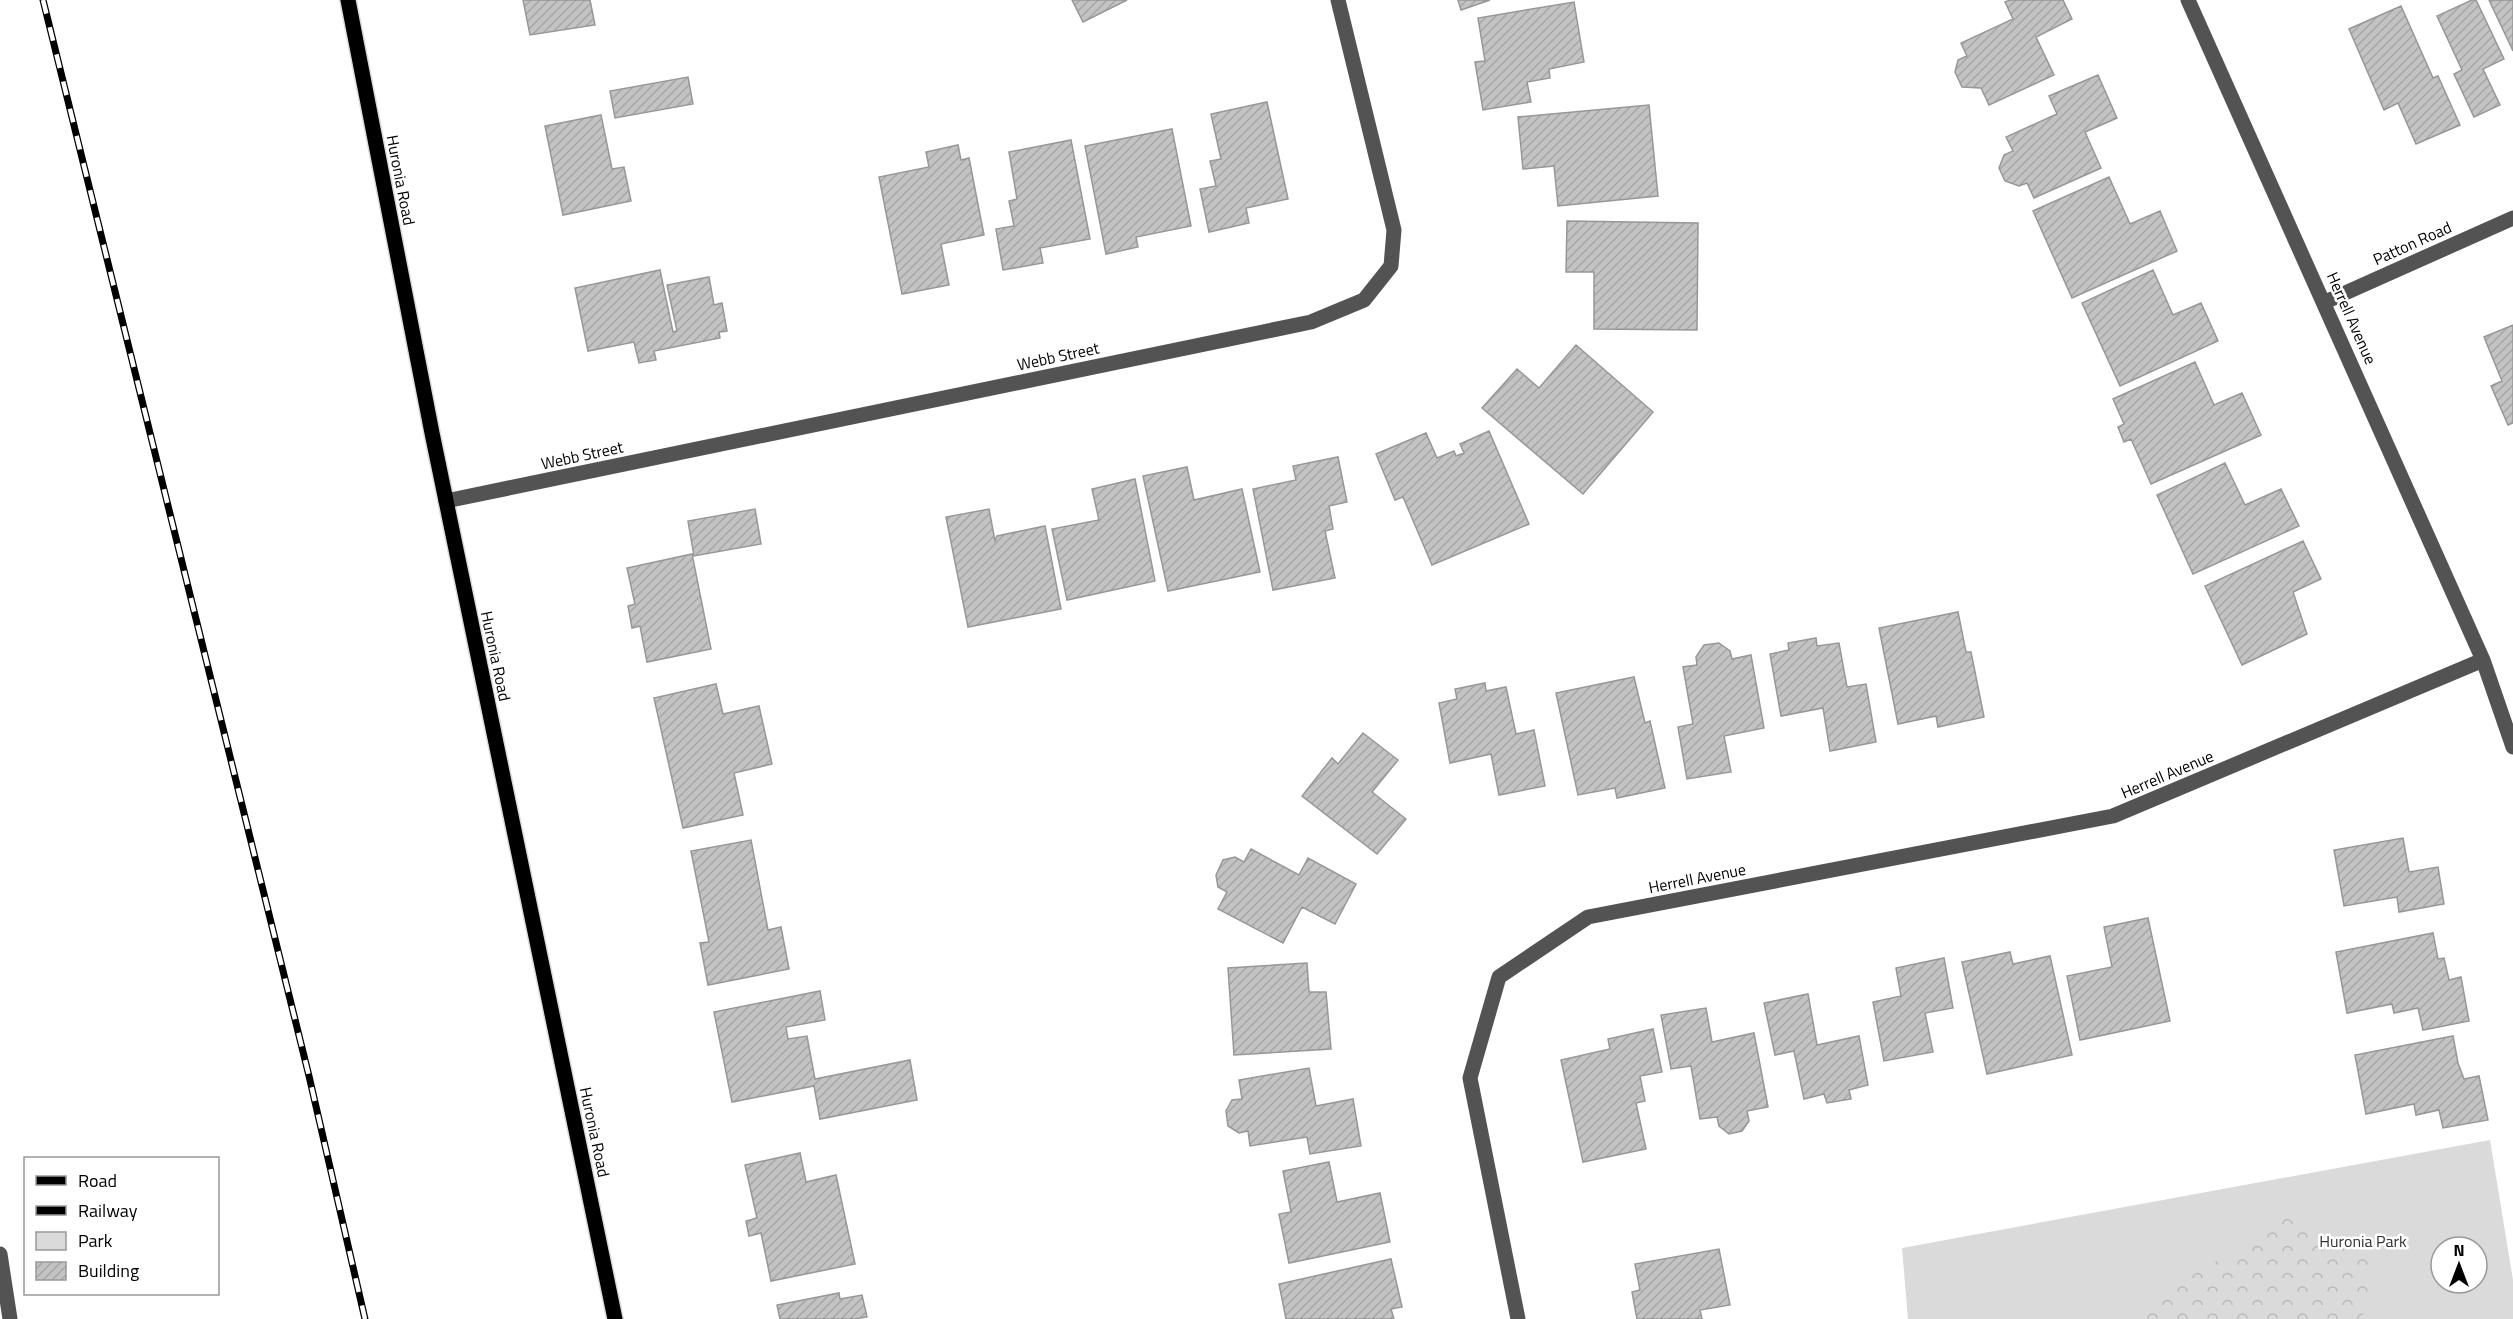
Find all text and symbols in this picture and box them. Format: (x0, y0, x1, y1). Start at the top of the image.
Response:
street label: Huronia Road (380, 133, 422, 227)
street label: Patton Road (2369, 215, 2455, 271)
street label: Herrell Avenue (2321, 268, 2383, 368)
street label: Webb Street (1015, 335, 1102, 376)
street label: Webb Street (539, 434, 626, 475)
street label: Huronia Road (475, 609, 517, 703)
street label: Herrell Avenue (2117, 744, 2217, 804)
street label: Herrell Avenue (1646, 857, 1748, 899)
street label: Huronia Road (574, 1085, 616, 1179)
legend (24, 1157, 219, 1295)
text: Road (78, 1167, 117, 1194)
text: Railway (78, 1197, 138, 1224)
text: Park (78, 1227, 113, 1254)
park label: Huronia Park (2319, 1229, 2407, 1253)
north arrow (2429, 1235, 2489, 1295)
text: N (2453, 1238, 2465, 1262)
text: Building (78, 1257, 139, 1284)

